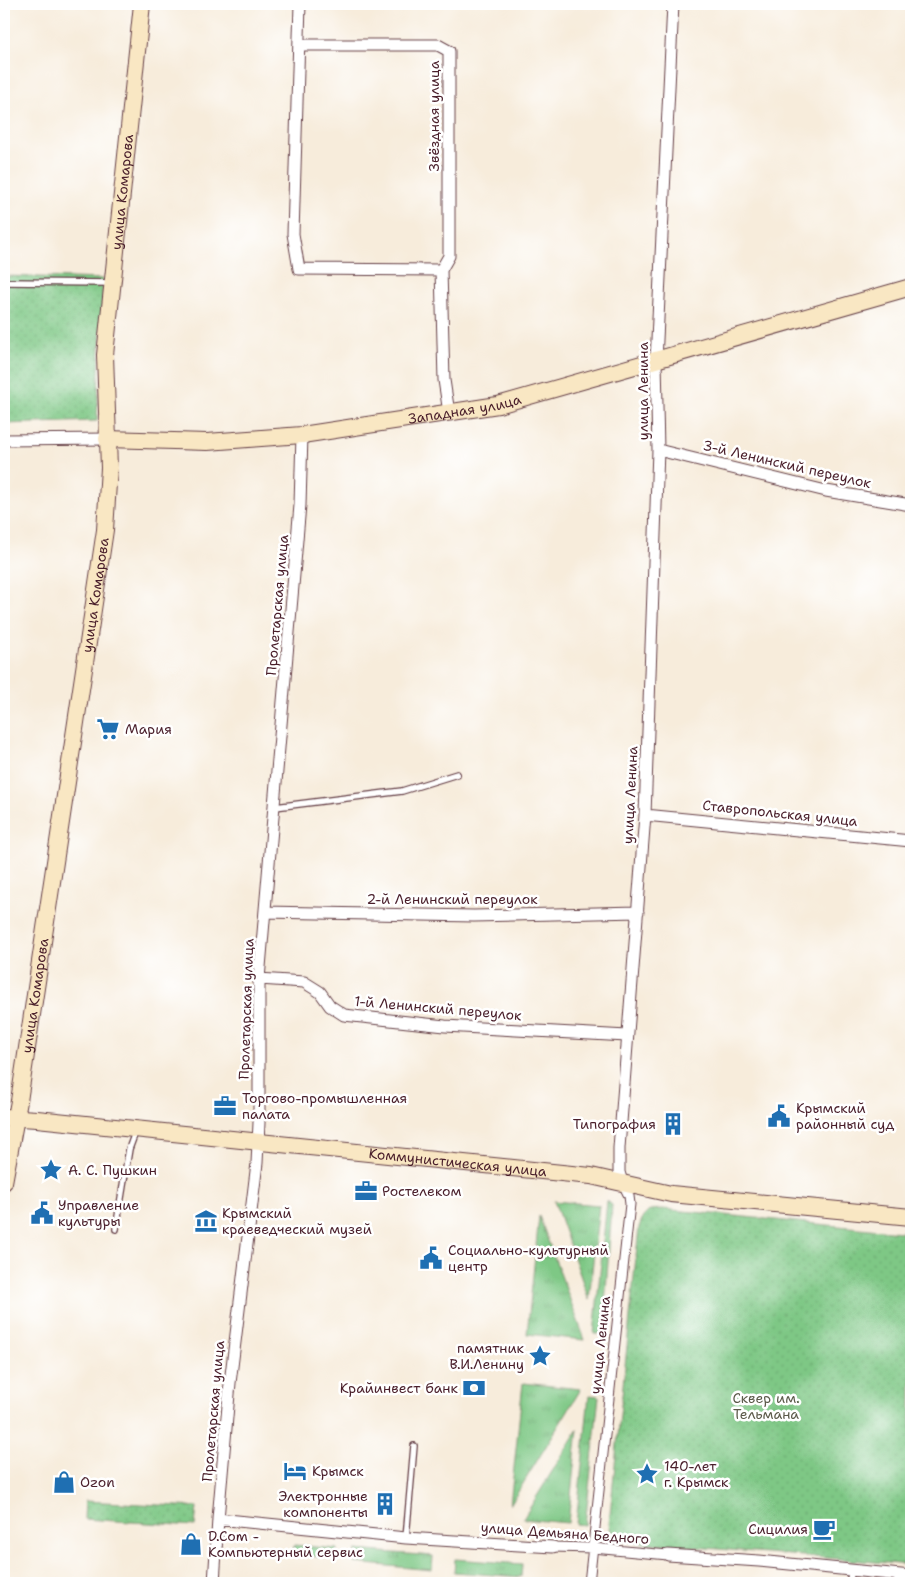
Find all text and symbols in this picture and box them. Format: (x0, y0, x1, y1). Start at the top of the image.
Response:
street label: Звёздная улица (425, 60, 443, 171)
street label: улица Комарова (107, 133, 137, 251)
street label: улица Ленина (634, 342, 652, 440)
street label: Западная улица (407, 390, 523, 428)
street label: 3-й Ленинский переулок (701, 436, 873, 492)
street label: Пролетарская улица (262, 533, 292, 676)
street label: улица Комарова (78, 536, 113, 654)
supermarket icon: Мария (95, 716, 121, 742)
place label: Мария (125, 720, 172, 738)
street label: улица Ленина (618, 745, 642, 845)
street label: Ставропольская улица (702, 796, 859, 830)
street label: 2-й Ленинский переулок (366, 890, 538, 908)
street label: улица Комарова (17, 937, 52, 1054)
street label: Пролетарская улица (235, 938, 257, 1080)
street label: 1-й Ленинский переулок (354, 992, 523, 1024)
place label: Торгово-промышленная палата (242, 1089, 407, 1123)
office icon: Торгово-промышленная палата (212, 1093, 238, 1119)
place label: Крымский районный суд (796, 1099, 894, 1133)
public building icon: Крымский районный суд (766, 1103, 792, 1129)
building icon: Типография (660, 1111, 686, 1137)
place label: Типография (573, 1115, 656, 1133)
street label: Коммунистическая улица (368, 1144, 548, 1180)
place icon: А. С. Пушкин (38, 1157, 64, 1183)
place label: А. С. Пушкин (68, 1161, 157, 1179)
office icon: Ростелеком (353, 1178, 379, 1204)
place label: Ростелеком (382, 1182, 461, 1200)
place label: Управление культуры (58, 1196, 139, 1230)
public building icon: Управление культуры (29, 1200, 55, 1226)
place label: Крымский краеведческий музей (222, 1204, 372, 1238)
museum icon: Крымский краеведческий музей (193, 1208, 219, 1234)
place label: Социально-культурный центр (448, 1241, 609, 1275)
public building icon: Социально-культурный центр (418, 1245, 444, 1271)
street label: улица Ленина (586, 1295, 614, 1395)
street label: Пролетарская улица (198, 1339, 228, 1482)
place label: памятник В.И.Ленину (449, 1339, 525, 1373)
place icon: памятник В.И.Ленину (527, 1343, 553, 1369)
bank icon: Крайинвест банк (461, 1375, 487, 1401)
place label: Крайинвест банк (340, 1379, 459, 1397)
park label: Сквер им. Тельмана (732, 1389, 800, 1423)
place label: 140-лет г. Крымск (664, 1457, 729, 1491)
hotel icon: Крымск (282, 1458, 308, 1484)
place icon: 140-лет г. Крымск (634, 1461, 660, 1487)
place label: Крымск (312, 1462, 364, 1480)
shop icon: Ozon (51, 1469, 77, 1495)
place label: Ozon (80, 1473, 115, 1491)
place label: Электронные компоненты (278, 1487, 368, 1521)
building icon: Электронные компоненты (372, 1491, 398, 1517)
cafe icon: Сицилия (811, 1516, 837, 1542)
street label: улица Демьяна Бедного (480, 1518, 650, 1548)
place label: Сицилия (748, 1520, 808, 1538)
place label: D.Com - Компьютерный сервис (208, 1527, 363, 1561)
shop icon: D.Com - Компьютерный сервис (178, 1531, 204, 1557)

